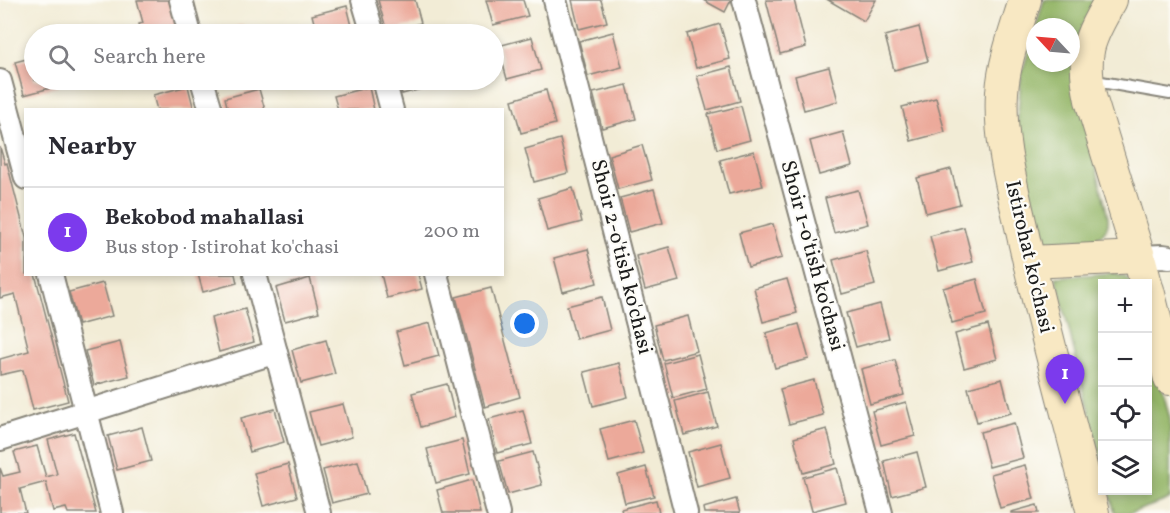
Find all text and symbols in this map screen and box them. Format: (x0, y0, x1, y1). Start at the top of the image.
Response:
north arrow (1026, 18, 1080, 72)
search box (24, 24, 504, 90)
icon: search (45, 41, 78, 74)
text: Search here (93, 42, 206, 73)
text: Nearby (48, 129, 137, 165)
street label: Shoir 2-o'tish ko'chasi (583, 156, 659, 358)
street label: Shoir 1-o'tish ko'chasi (773, 157, 851, 355)
street label: Istirohat ko'chasi (997, 178, 1061, 336)
text: Bekobod mahallasi (105, 203, 304, 234)
text: 1 (63, 218, 72, 246)
text: 200 m (423, 218, 480, 246)
text: Bus stop · Istirohat ko'chasi (105, 234, 339, 262)
map controls (1098, 279, 1152, 495)
button: + (1098, 279, 1152, 333)
your location (510, 309, 539, 338)
button: − (1098, 333, 1152, 387)
pin: 1 (1046, 354, 1084, 404)
button: locate (1098, 387, 1152, 441)
button: layers (1098, 441, 1152, 495)

